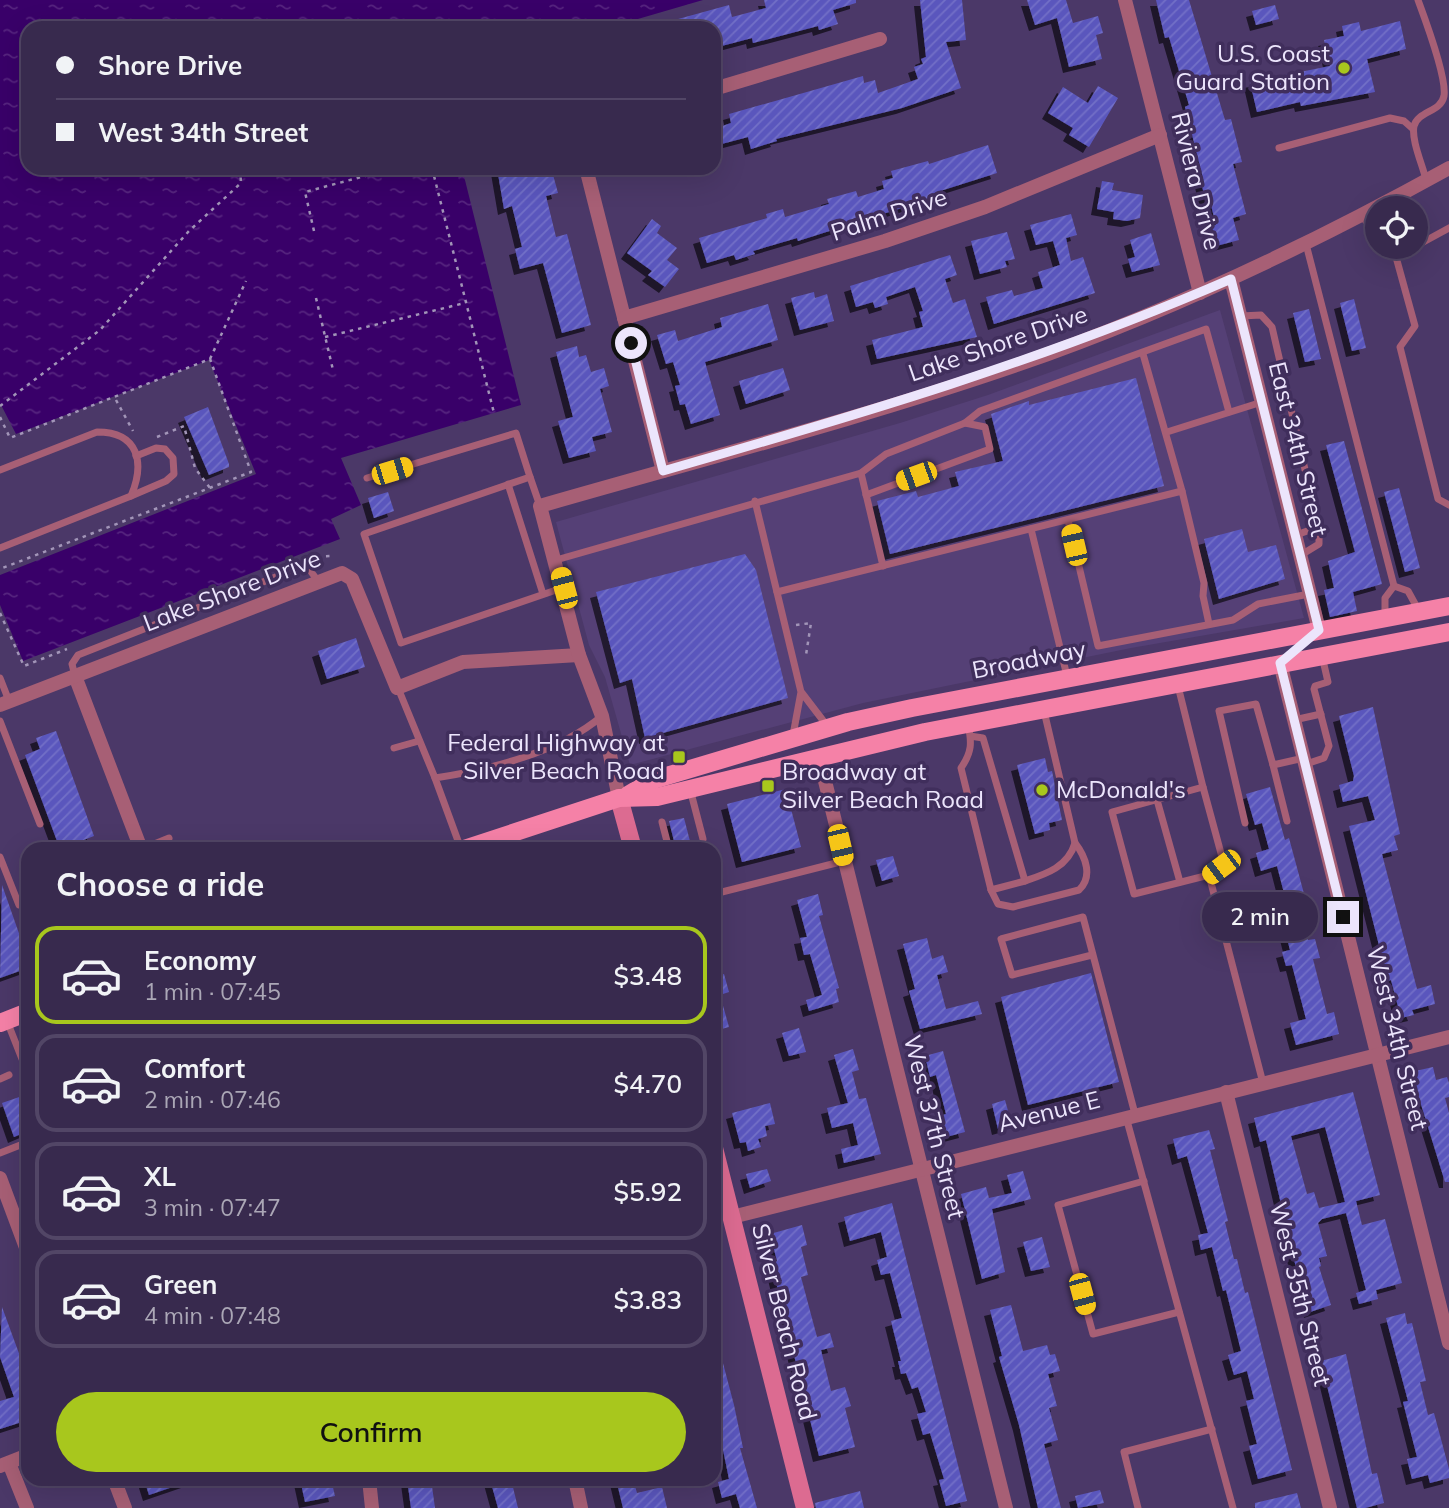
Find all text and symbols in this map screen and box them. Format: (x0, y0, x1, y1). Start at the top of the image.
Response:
place label: U.S. Coast Guard Station (1175, 38, 1330, 96)
text: Shore Drive (98, 49, 242, 82)
marker: U.S. Coast Guard Station (1336, 60, 1352, 76)
street label: Riviera Drive (1165, 109, 1229, 253)
text: West 34th Street (98, 116, 308, 149)
street label: Palm Drive (827, 181, 951, 247)
map controls (1365, 196, 1428, 259)
button: locate (1365, 196, 1428, 259)
street label: Lake Shore Drive (904, 298, 1091, 388)
route start (615, 327, 647, 359)
street label: East 34th Street (1263, 358, 1335, 539)
car (369, 455, 416, 487)
car (893, 459, 940, 493)
car (1060, 522, 1089, 568)
street label: Lake Shore Drive (139, 542, 325, 638)
car (549, 565, 580, 611)
street label: Broadway (969, 633, 1088, 685)
place label: Federal Highway at Silver Beach Road (447, 727, 665, 785)
marker: Federal Highway at Silver Beach Road (671, 749, 687, 765)
place label: Broadway at Silver Beach Road (782, 756, 984, 814)
place label: McDonald's (1056, 774, 1186, 804)
marker: Broadway at Silver Beach Road (760, 778, 776, 794)
marker: McDonald's (1034, 782, 1050, 798)
car (826, 822, 855, 868)
car (1198, 846, 1245, 888)
text: Choose a ride (56, 864, 264, 904)
callout: 2 min (1203, 892, 1318, 942)
route end (1327, 901, 1359, 933)
text: 2 min (1230, 902, 1290, 931)
street label: West 34th Street (1361, 943, 1435, 1133)
icon: car (60, 944, 123, 1007)
text: Economy (144, 944, 256, 977)
text: $3.48 (613, 959, 682, 992)
text: 1 min · 07:45 (144, 977, 281, 1006)
street label: West 37th Street (898, 1032, 972, 1222)
icon: car (60, 1052, 123, 1115)
text: Comfort (144, 1052, 245, 1085)
text: $4.70 (613, 1067, 682, 1100)
street label: Avenue E (995, 1084, 1103, 1138)
text: 2 min · 07:46 (144, 1085, 281, 1114)
icon: car (60, 1160, 123, 1223)
text: XL (144, 1160, 176, 1193)
text: $5.92 (613, 1175, 682, 1208)
text: 3 min · 07:47 (144, 1193, 281, 1222)
street label: West 35th Street (1264, 1199, 1338, 1389)
street label: Silver Beach Road (746, 1220, 824, 1423)
icon: car (60, 1268, 123, 1331)
text: Green (144, 1268, 217, 1301)
car (1067, 1271, 1098, 1317)
text: $3.83 (613, 1283, 682, 1316)
text: 4 min · 07:48 (144, 1301, 281, 1330)
button: Confirm (56, 1392, 686, 1472)

